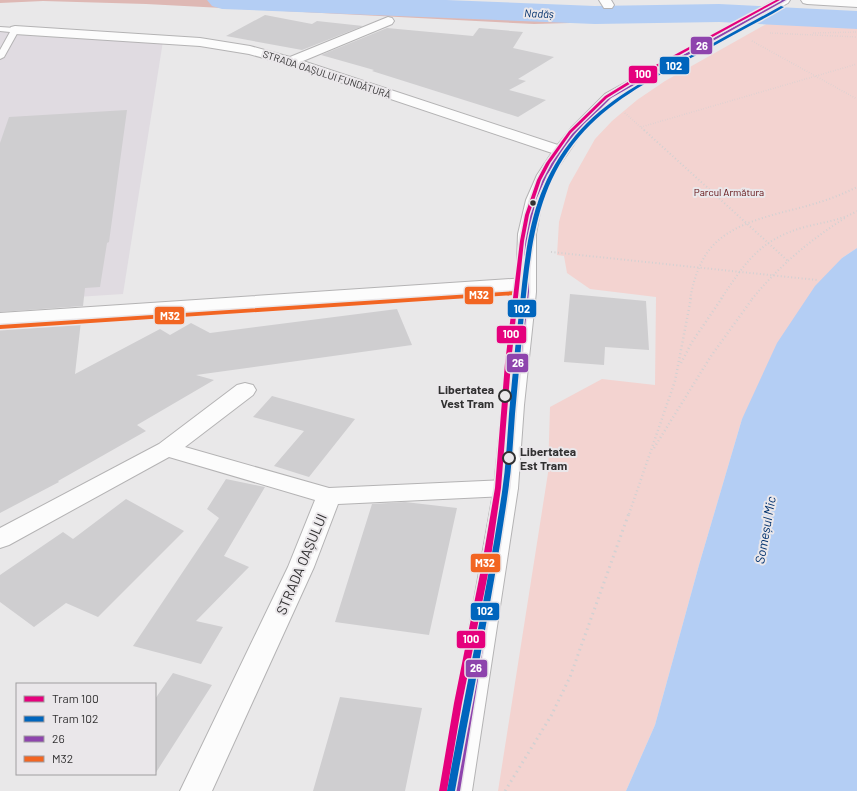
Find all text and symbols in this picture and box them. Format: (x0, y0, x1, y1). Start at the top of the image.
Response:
water label: Nadăș (524, 6, 554, 20)
line badge: 26 (690, 36, 713, 55)
text: 26 (696, 39, 708, 52)
street label: STRADA OAȘULUI FUNDĂTURĂ (261, 48, 393, 100)
line badge: 102 (659, 56, 690, 75)
text: 102 (666, 59, 682, 72)
line badge: 100 (628, 65, 658, 84)
text: 100 (635, 67, 651, 80)
park label: Parcul Armătura (694, 186, 764, 198)
unlabelled marker (528, 198, 538, 208)
line badge: M32 (464, 286, 494, 305)
text: M32 (469, 288, 489, 301)
line badge: 102 (507, 299, 537, 318)
text: 102 (514, 302, 530, 315)
line badge: M32 (154, 306, 185, 325)
text: M32 (160, 309, 180, 322)
line badge: 100 (496, 325, 527, 344)
text: 100 (503, 327, 519, 340)
line badge: 26 (506, 353, 529, 373)
text: 26 (512, 356, 524, 369)
place label: Libertatea Vest Tram (438, 382, 494, 410)
marker: Libertatea Vest Tram (498, 389, 512, 403)
place label: Libertatea Est Tram (520, 444, 576, 472)
marker: Libertatea Est Tram (502, 451, 516, 465)
water label: Someșul Mic (751, 495, 779, 565)
street label: STRADA OAȘULUI (272, 511, 330, 617)
line badge: M32 (470, 553, 501, 573)
text: M32 (475, 556, 495, 569)
line badge: 102 (470, 602, 500, 621)
text: 102 (477, 604, 493, 617)
line badge: 100 (456, 630, 486, 649)
text: 100 (463, 632, 479, 645)
line badge: 26 (465, 659, 488, 678)
text: 26 (470, 661, 482, 674)
legend (16, 683, 156, 775)
text: Tram 100 (52, 691, 99, 705)
text: Tram 102 (52, 711, 98, 725)
text: 26 (52, 731, 65, 745)
text: M32 (52, 751, 73, 765)

